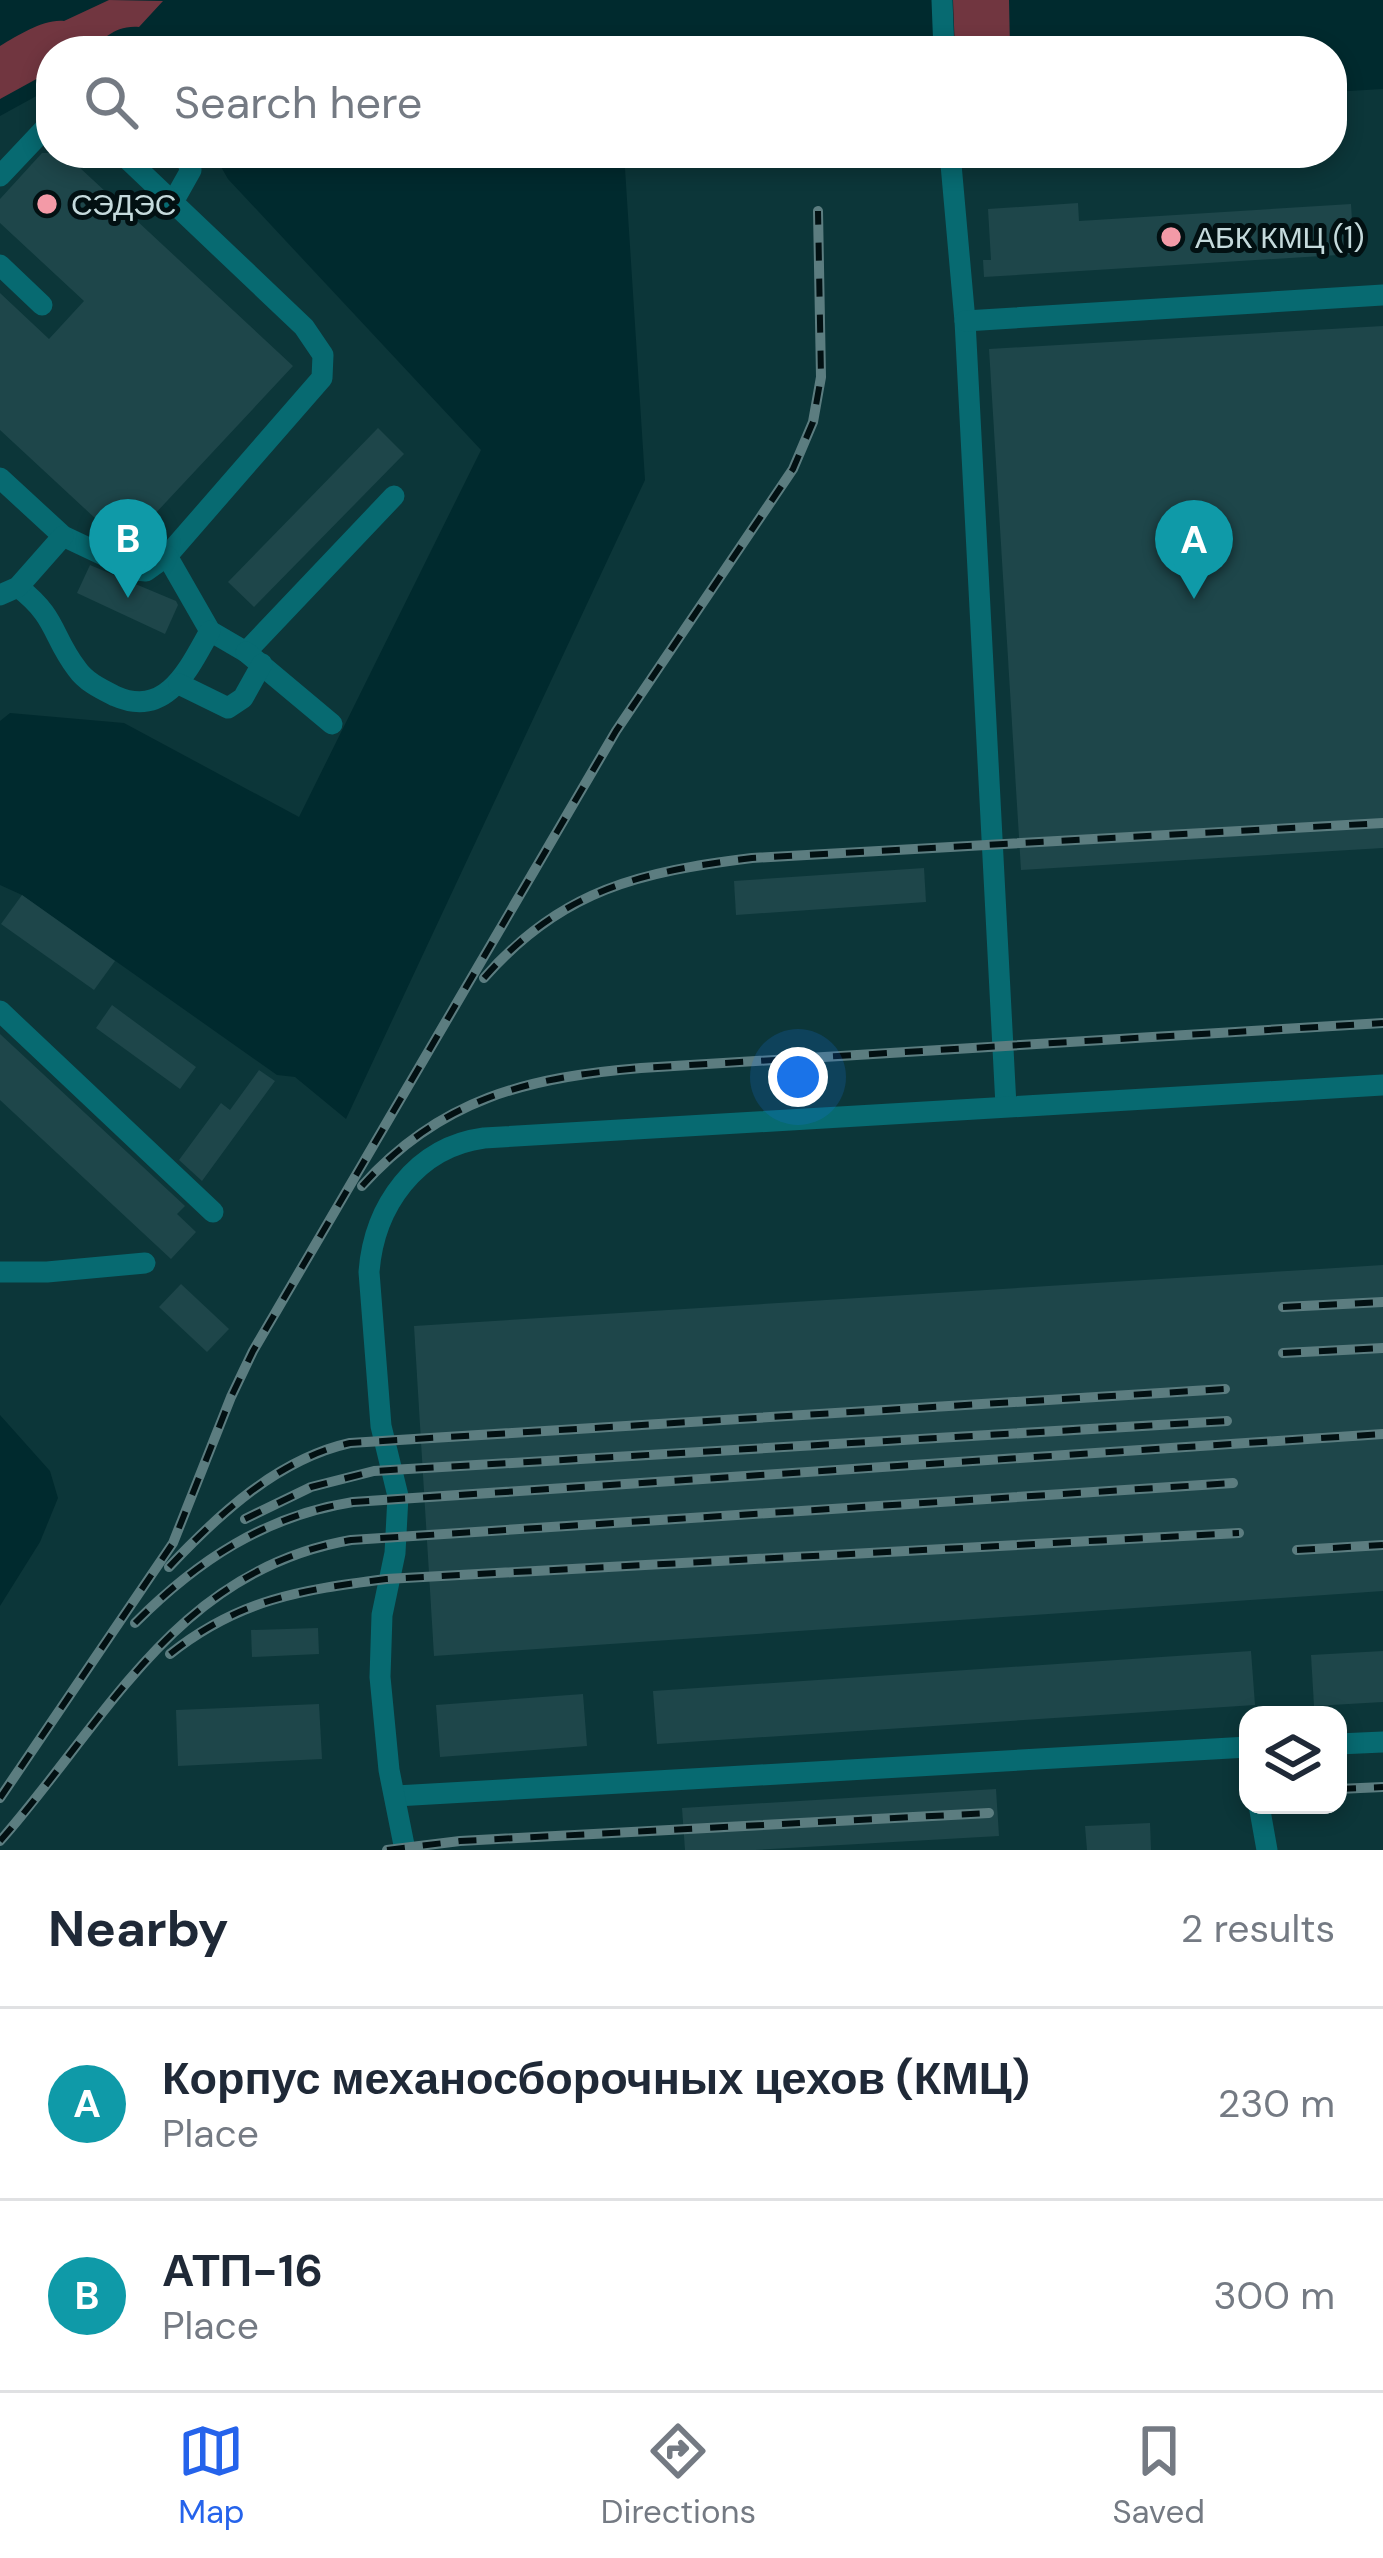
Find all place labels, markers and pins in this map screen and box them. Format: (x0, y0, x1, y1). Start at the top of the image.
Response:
place label: СЭДЭС (71, 185, 176, 224)
marker: СЭДЭС (34, 191, 60, 217)
place label: АБК КМЦ (1) (1195, 218, 1365, 257)
marker: АБК КМЦ (1) (1158, 224, 1184, 250)
pin: B (89, 499, 167, 598)
pin: A (1155, 500, 1233, 599)

